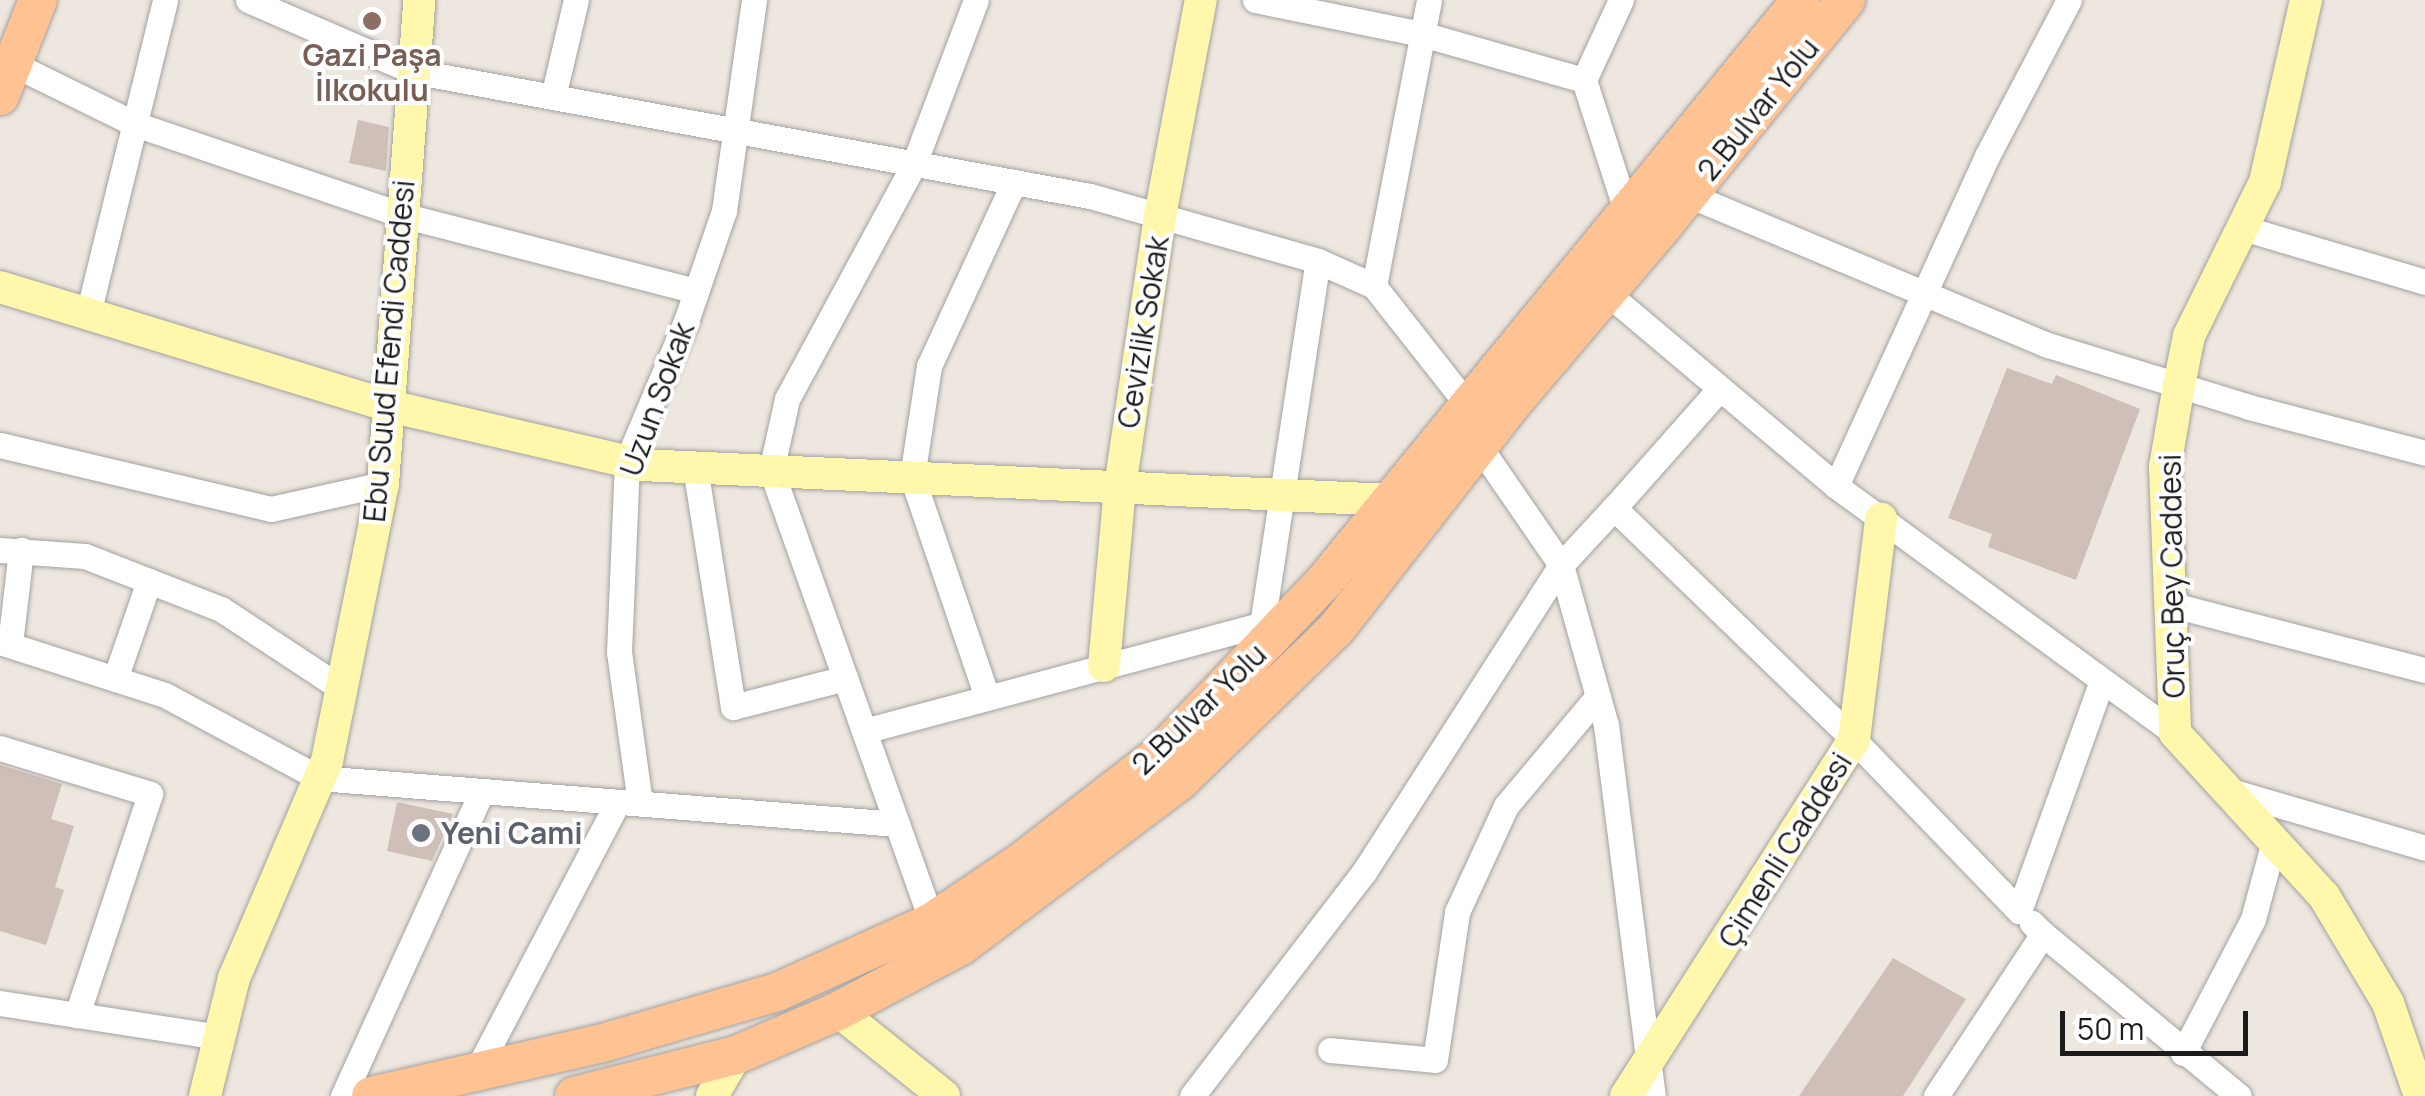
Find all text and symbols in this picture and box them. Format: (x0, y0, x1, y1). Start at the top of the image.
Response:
marker: Gazi Paşa İlkokulu (361, 10, 383, 32)
street label: 2.Bulvar Yolu (1690, 31, 1826, 187)
place label: Gazi Paşa İlkokulu (302, 37, 442, 108)
street label: Ebu Suud Efendi Caddesi (356, 178, 422, 524)
street label: Cevizlik Sokak (1110, 233, 1176, 431)
street label: Uzun Sokak (613, 317, 701, 481)
street label: Oruç Bey Caddesi (2152, 454, 2192, 698)
street label: 2.Bulvar Yolu (1124, 636, 1274, 782)
street label: Çimenli Caddesi (1711, 746, 1859, 954)
place label: Yeni Cami (441, 815, 583, 851)
marker: Yeni Cami (410, 822, 432, 844)
scale bar (2065, 991, 2252, 1053)
text: 50 m (2077, 1008, 2144, 1049)

